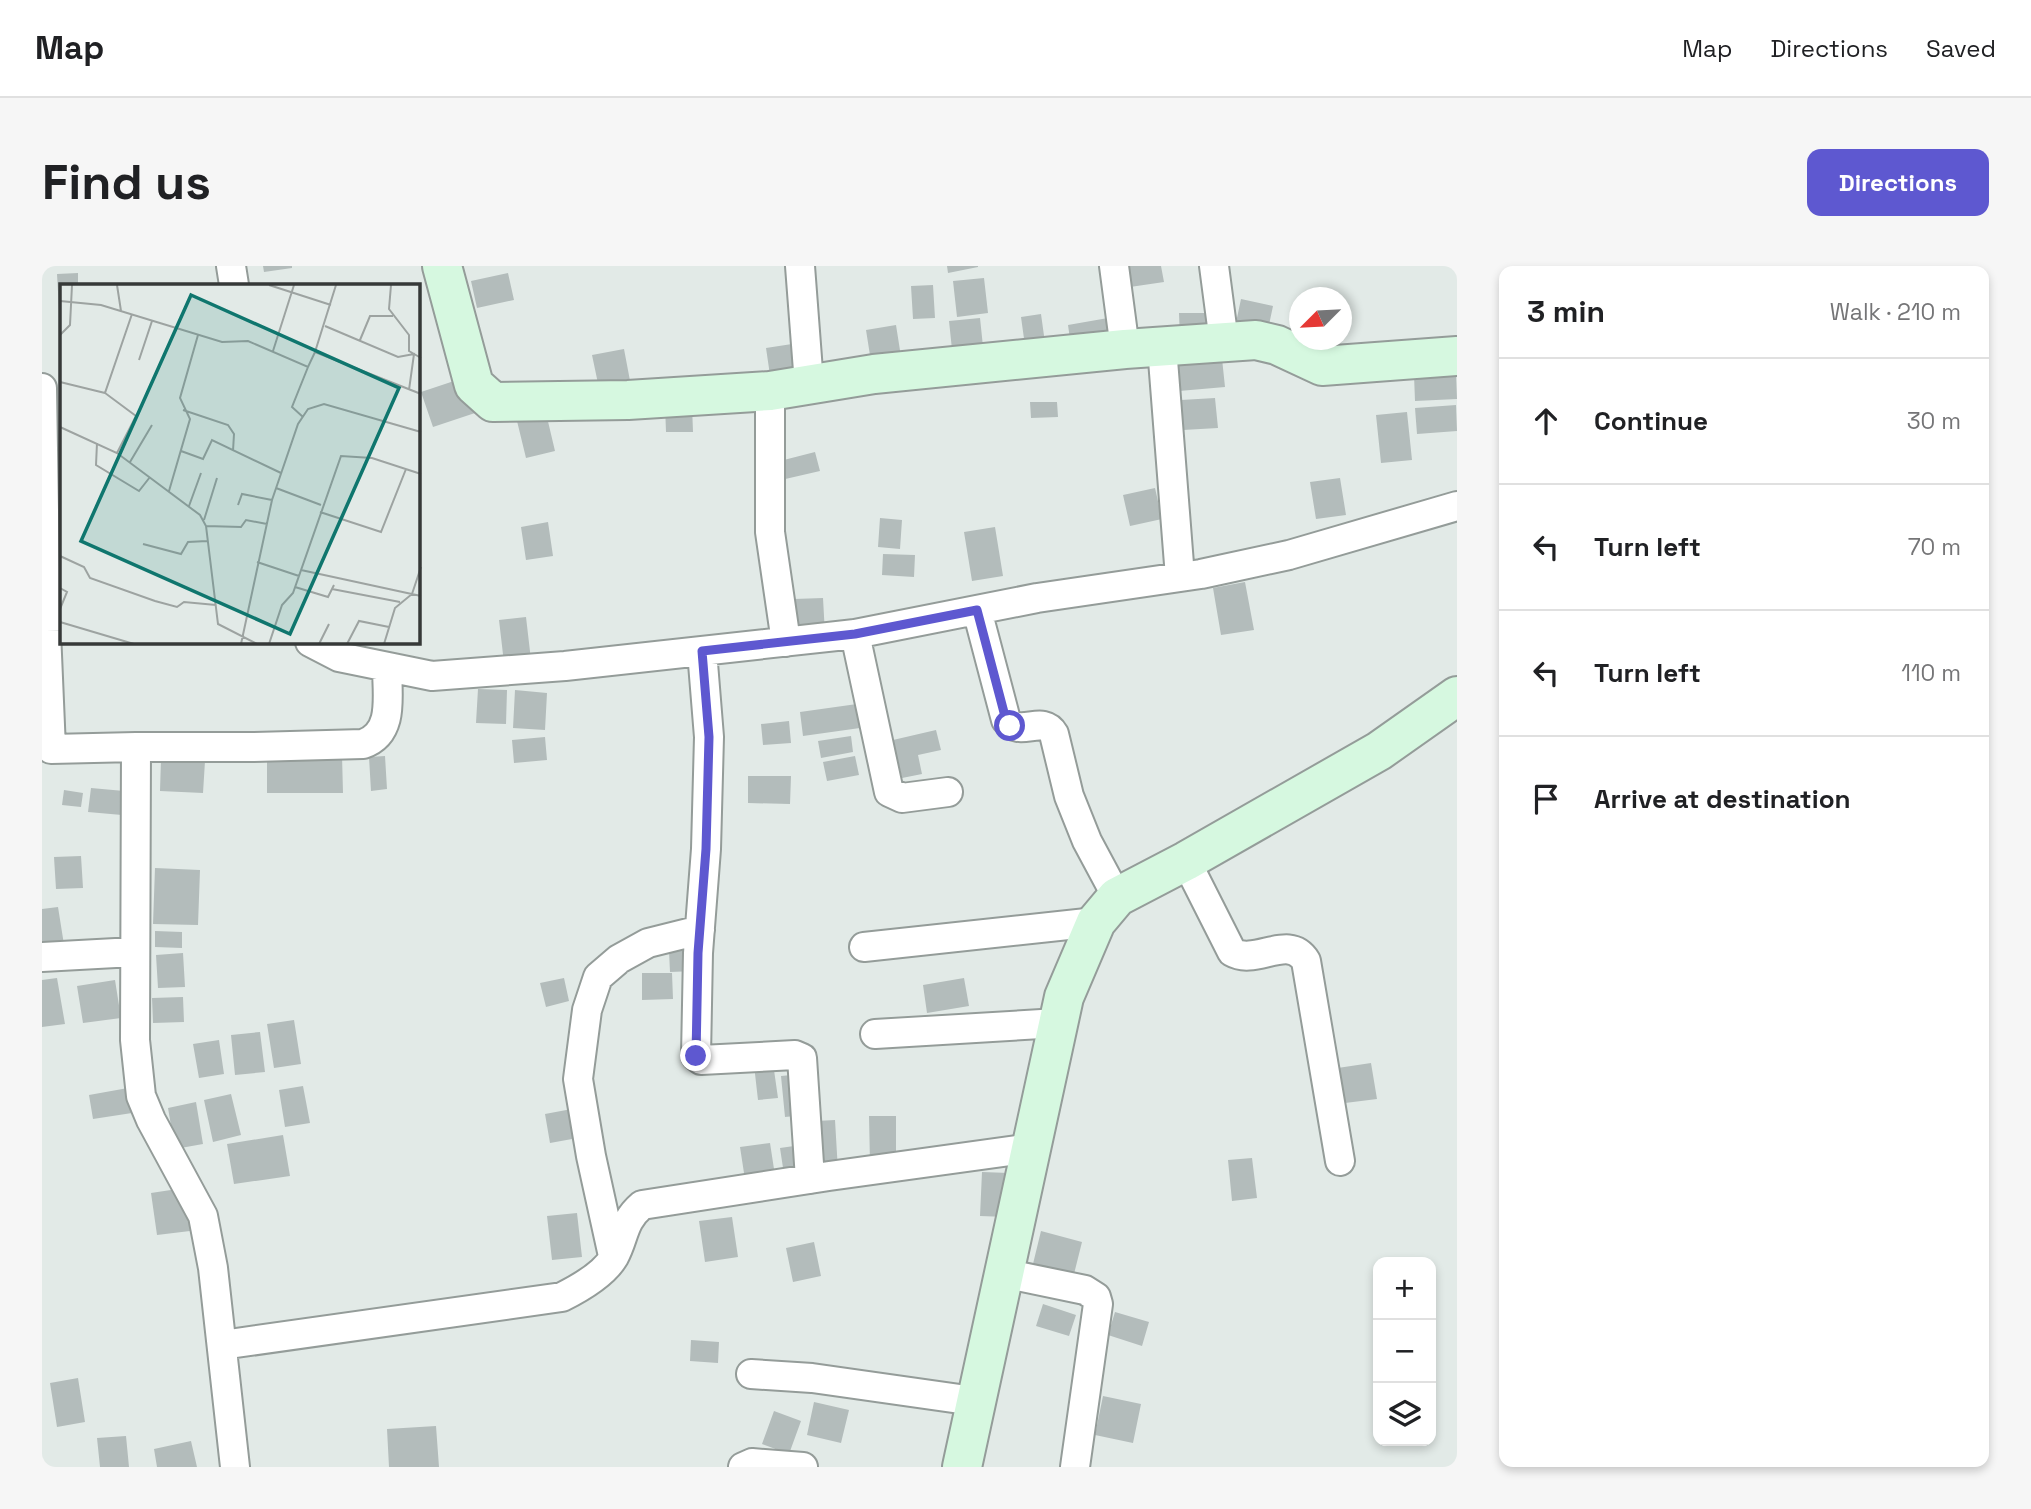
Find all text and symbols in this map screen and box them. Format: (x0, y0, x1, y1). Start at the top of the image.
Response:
text: Map (35, 27, 104, 69)
text: Map (1682, 33, 1732, 64)
text: Directions (1770, 33, 1888, 64)
text: Saved (1926, 33, 1996, 64)
button: Directions (1807, 149, 1989, 216)
text: Find us (42, 151, 211, 213)
inset map (60, 284, 420, 644)
north arrow (1289, 287, 1352, 350)
text: 3 min (1527, 292, 1605, 331)
text: Walk · 210 m (1830, 297, 1961, 327)
icon: ahead (1527, 402, 1565, 440)
text: Continue (1594, 404, 1708, 438)
text: 30 m (1907, 406, 1961, 436)
icon: left (1527, 528, 1565, 566)
text: Turn left (1594, 530, 1701, 564)
text: 70 m (1908, 532, 1961, 562)
icon: left (1527, 654, 1565, 692)
text: Turn left (1594, 656, 1701, 690)
text: 110 m (1901, 658, 1961, 688)
route start (994, 710, 1025, 741)
icon: arrive (1527, 780, 1565, 818)
text: Arrive at destination (1594, 782, 1851, 816)
route end (680, 1040, 711, 1071)
map controls (1373, 1257, 1436, 1446)
button: + (1373, 1257, 1436, 1320)
button: − (1373, 1320, 1436, 1383)
button: layers (1373, 1383, 1436, 1446)

